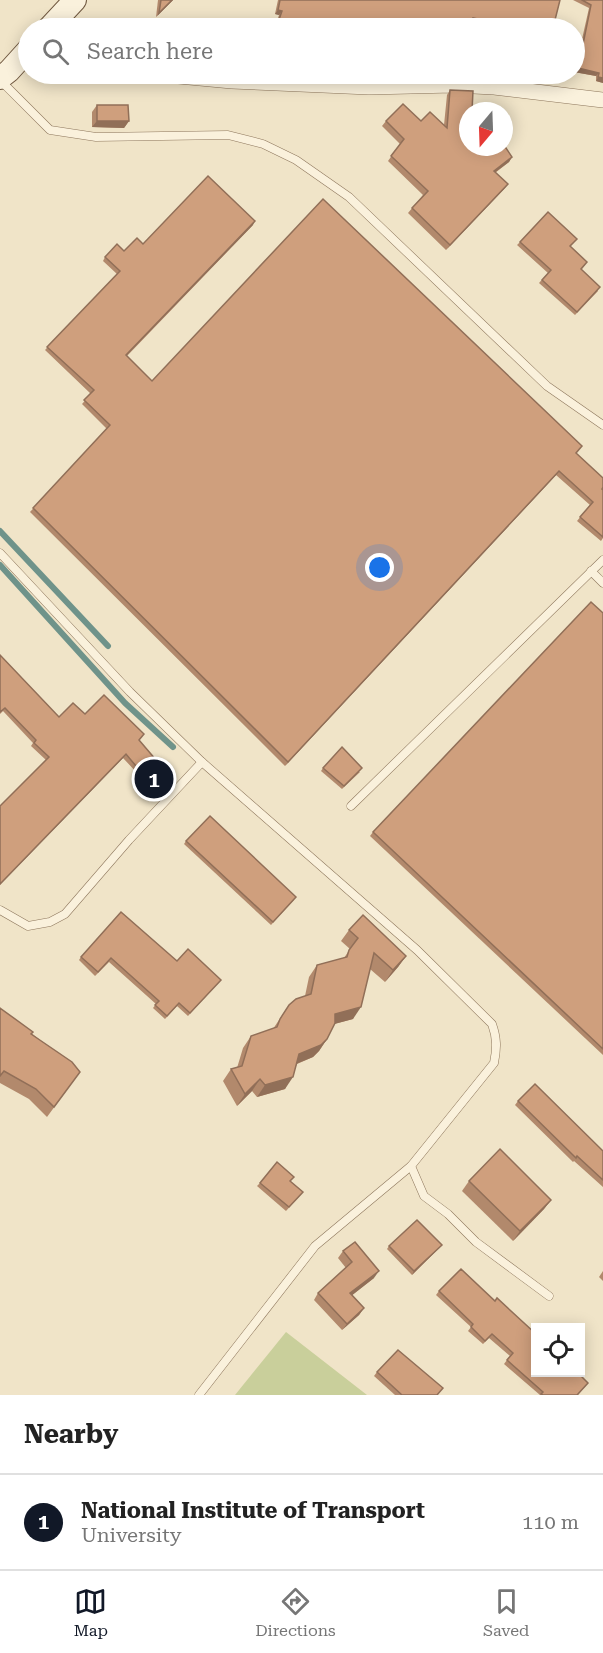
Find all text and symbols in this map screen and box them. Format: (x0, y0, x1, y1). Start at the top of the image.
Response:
search box (18, 18, 585, 84)
icon: search (39, 35, 72, 68)
text: Search here (87, 39, 213, 64)
north arrow (459, 102, 513, 156)
your location (365, 553, 394, 582)
pin: 1 (134, 756, 174, 802)
map controls (531, 1323, 585, 1377)
button: locate (531, 1323, 585, 1377)
text: Nearby (24, 1419, 118, 1449)
text: National Institute of Transport (81, 1498, 425, 1523)
text: 1 (38, 1510, 49, 1534)
text: 110 m (522, 1510, 579, 1534)
text: University (81, 1523, 182, 1547)
tab: Map (74, 1585, 108, 1640)
tab: Directions (255, 1585, 336, 1640)
tab: Saved (483, 1585, 529, 1640)

